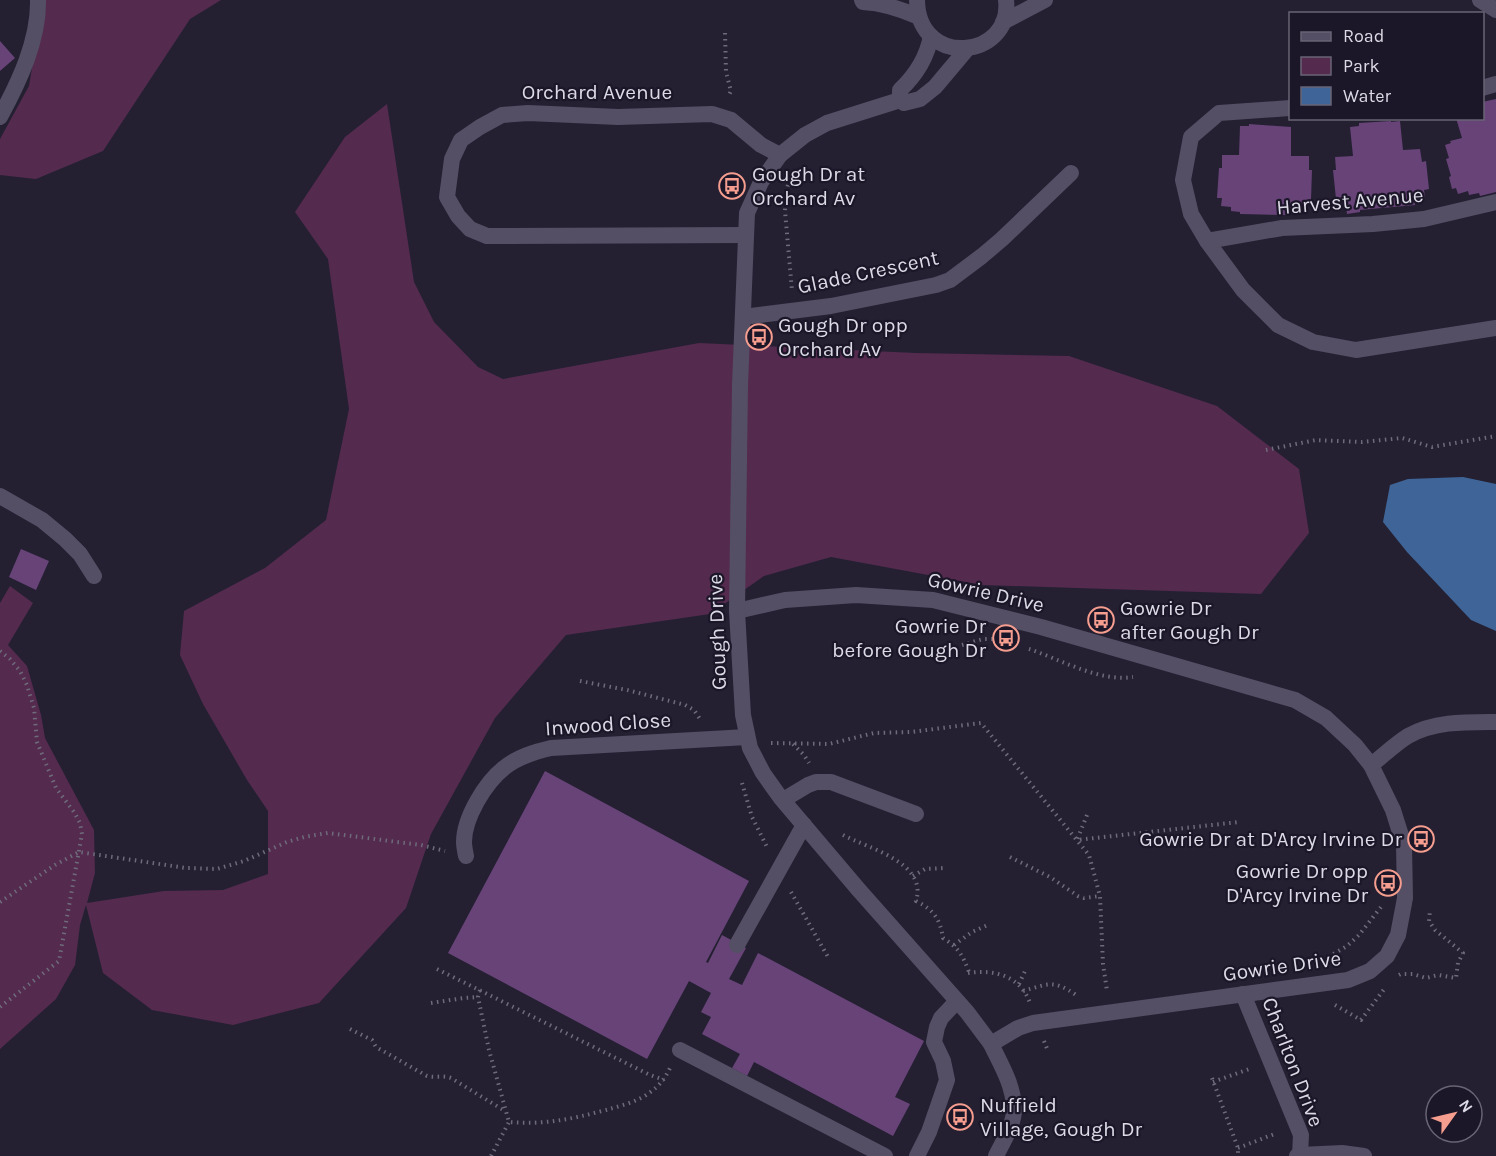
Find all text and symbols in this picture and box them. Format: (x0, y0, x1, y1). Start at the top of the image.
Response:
legend (1289, 12, 1484, 120)
text: Road (1343, 25, 1384, 47)
text: Park (1343, 55, 1380, 77)
street label: Orchard Avenue (522, 80, 672, 104)
text: Water (1343, 85, 1391, 107)
place label: Gough Dr at Orchard Av (752, 162, 865, 210)
bus stop icon: Gough Dr at Orchard Av (717, 171, 747, 201)
street label: Harvest Avenue (1275, 183, 1425, 219)
street label: Glade Crescent (795, 245, 941, 299)
place label: Gough Dr opp Orchard Av (778, 313, 908, 361)
bus stop icon: Gough Dr opp Orchard Av (744, 322, 774, 352)
street label: Gowrie Drive (925, 567, 1047, 617)
street label: Gough Drive (703, 573, 731, 691)
place label: Gowrie Dr after Gough Dr (1120, 596, 1259, 644)
bus stop icon: Gowrie Dr after Gough Dr (1086, 605, 1116, 635)
place label: Gowrie Dr before Gough Dr (832, 614, 986, 662)
bus stop icon: Gowrie Dr before Gough Dr (991, 623, 1021, 653)
street label: Inwood Close (544, 708, 672, 740)
bus stop icon: Gowrie Dr at D'Arcy Irvine Dr (1406, 824, 1436, 854)
place label: Gowrie Dr at D'Arcy Irvine Dr (1139, 827, 1402, 851)
place label: Gowrie Dr opp D'Arcy Irvine Dr (1226, 859, 1368, 907)
bus stop icon: Gowrie Dr opp D'Arcy Irvine Dr (1373, 868, 1403, 898)
street label: Gowrie Drive (1221, 946, 1343, 986)
street label: Charlton Drive (1257, 994, 1329, 1130)
north arrow (1424, 1084, 1484, 1144)
place label: Nuffield Village, Gough Dr (980, 1093, 1142, 1141)
text: N (1455, 1096, 1477, 1116)
bus stop icon: Nuffield Village, Gough Dr (945, 1102, 975, 1132)

